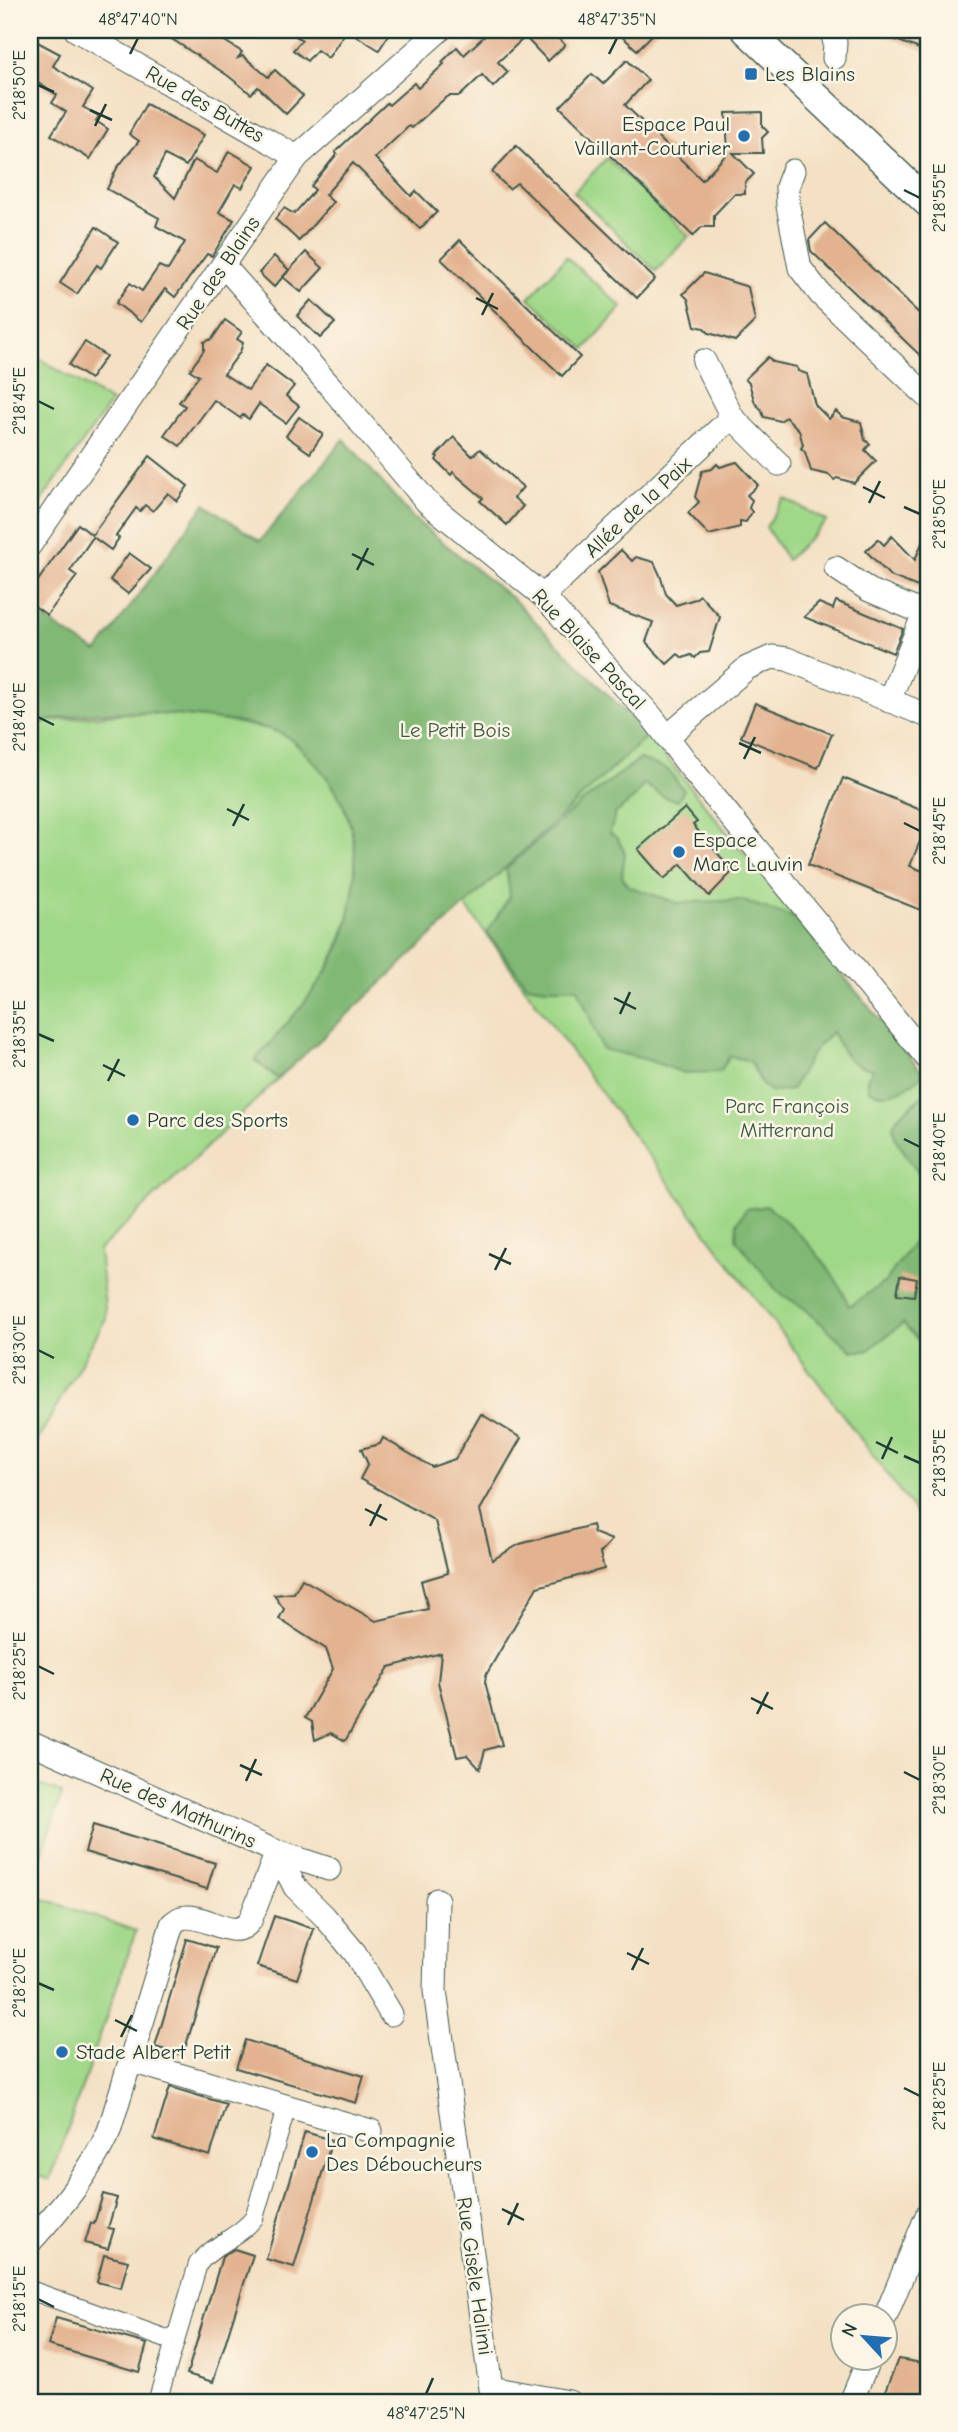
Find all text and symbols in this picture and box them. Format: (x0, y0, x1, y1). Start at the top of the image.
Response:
text: 48°47'40"N (98, 9, 178, 30)
text: 48°47'35"N (578, 9, 656, 30)
text: 2°18'50"E (9, 50, 30, 120)
street label: Rue des Buttes (142, 60, 268, 148)
place label: Les Blains (765, 62, 855, 86)
marker: Les Blains (743, 66, 759, 82)
place label: Espace Paul Vaillant-Couturier (575, 112, 731, 160)
marker: Espace Paul Vaillant-Couturier (736, 128, 752, 144)
text: 2°18'55"E (929, 163, 950, 233)
street label: Rue des Blains (171, 212, 265, 334)
text: 2°18'45"E (9, 367, 30, 435)
street label: Allée de la Paix (580, 451, 696, 562)
text: 2°18'50"E (929, 479, 950, 549)
street label: Rue Blaise Pascal (527, 584, 651, 714)
text: 2°18'40"E (9, 682, 30, 752)
park label: Le Petit Bois (400, 718, 510, 742)
text: 2°18'45"E (929, 797, 950, 865)
place label: Espace Marc Lauvin (693, 828, 803, 876)
marker: Espace Marc Lauvin (671, 844, 687, 860)
text: 2°18'35"E (9, 1000, 30, 1068)
park label: Parc François Mitterrand (725, 1094, 849, 1142)
place label: Parc des Sports (147, 1108, 288, 1132)
marker: Parc des Sports (125, 1112, 141, 1128)
text: 2°18'40"E (929, 1112, 950, 1182)
text: 2°18'30"E (9, 1315, 30, 1385)
text: 2°18'35"E (929, 1429, 950, 1497)
text: 2°18'25"E (9, 1631, 30, 1700)
text: 2°18'30"E (929, 1745, 950, 1815)
street label: Rue des Mathurins (96, 1763, 260, 1853)
text: 2°18'20"E (9, 1948, 30, 2018)
place label: Stade Albert Petit (76, 2040, 232, 2064)
marker: Stade Albert Petit (54, 2044, 70, 2060)
text: 2°18'25"E (929, 2061, 950, 2130)
place label: La Compagnie Des Déboucheurs (326, 2128, 482, 2176)
marker: La Compagnie Des Déboucheurs (304, 2144, 320, 2160)
street label: Rue Gisèle Halimi (452, 2195, 498, 2357)
text: 2°18'15"E (9, 2266, 30, 2332)
north arrow (828, 2302, 898, 2372)
text: N (837, 2320, 862, 2340)
text: 48°47'25"N (386, 2403, 466, 2424)

